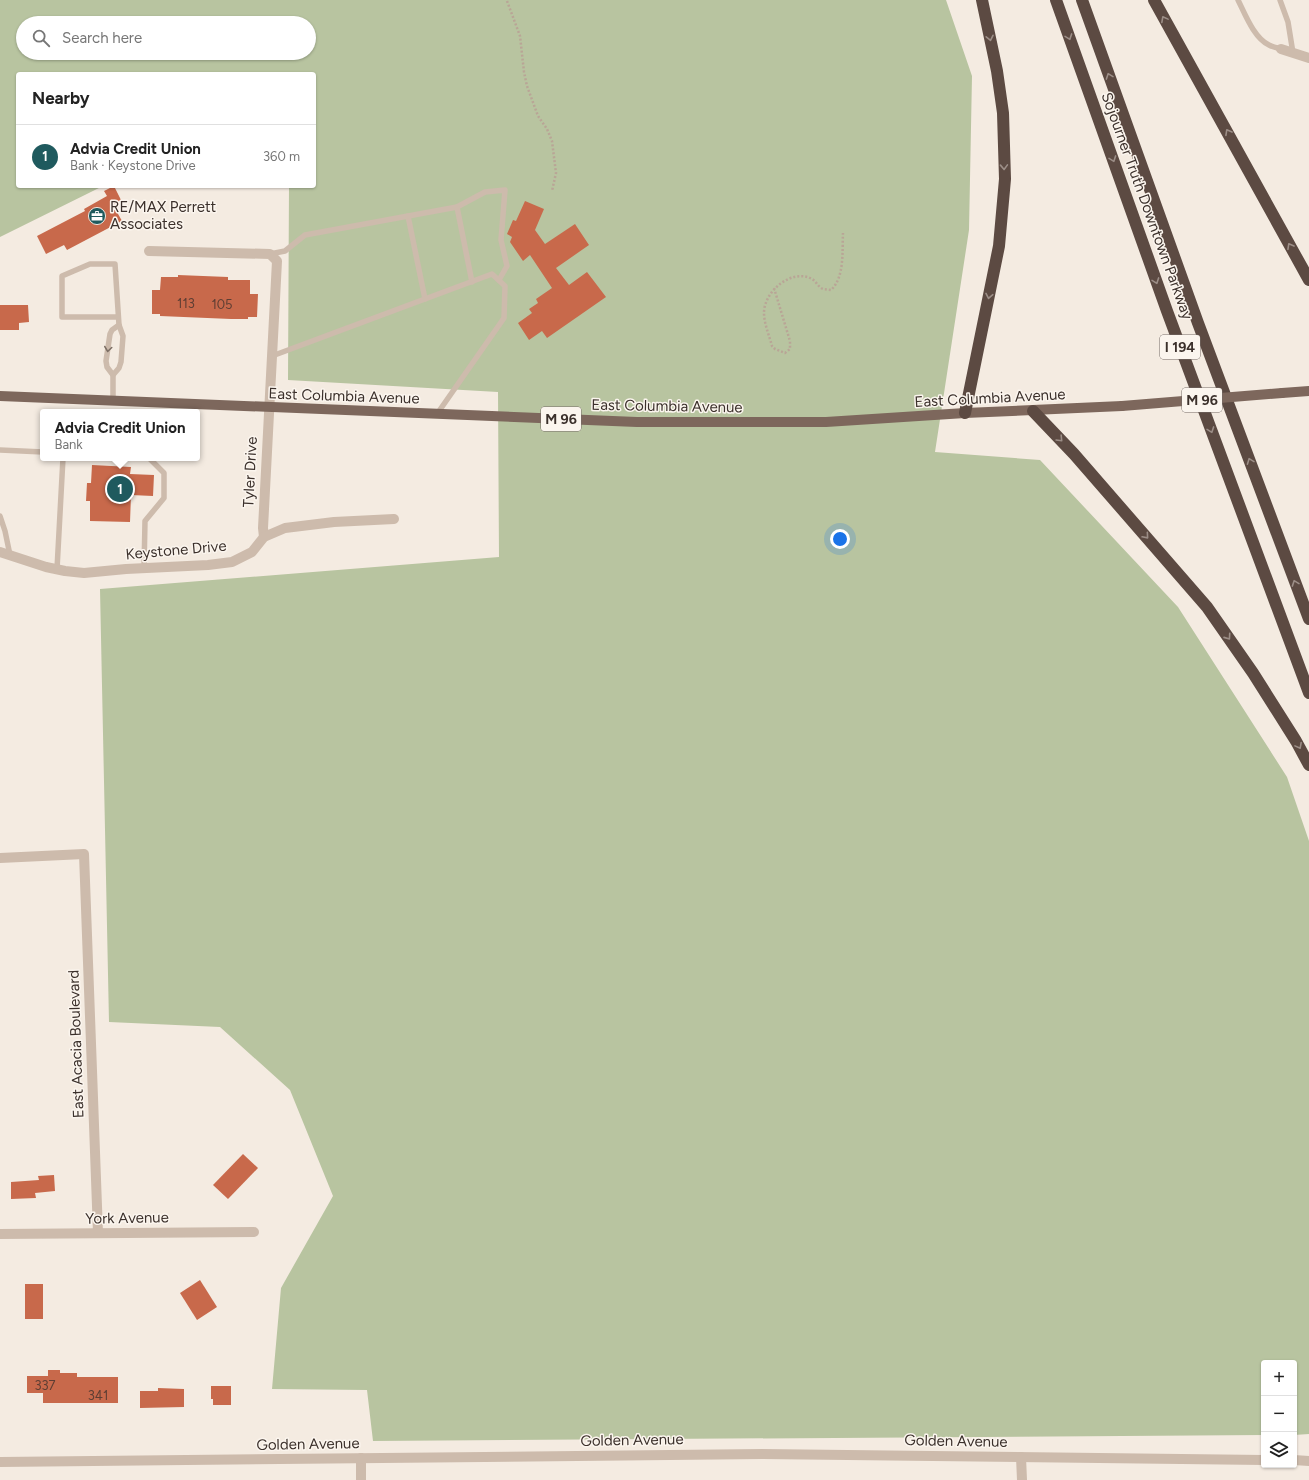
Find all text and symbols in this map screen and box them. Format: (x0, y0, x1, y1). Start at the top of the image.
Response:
one-way arrow (1162, 15, 1169, 23)
search box (16, 16, 316, 60)
icon: search (30, 27, 52, 49)
text: Search here (62, 29, 142, 47)
one-way arrow (1064, 33, 1072, 40)
one-way arrow (986, 35, 994, 41)
one-way arrow (1106, 73, 1114, 80)
text: Nearby (32, 88, 90, 108)
street label: Sojourner Truth Downtown Parkway (1097, 90, 1197, 322)
one-way arrow (1225, 129, 1232, 136)
text: Advia Credit Union (70, 140, 201, 158)
text: 1 (42, 149, 48, 164)
text: 360 m (263, 149, 300, 164)
one-way arrow (1108, 156, 1116, 163)
text: Bank · Keystone Drive (70, 158, 196, 173)
one-way arrow (1000, 164, 1008, 170)
place label: RE/MAX Perrett Associates (110, 198, 217, 233)
office icon: RE/MAX Perrett Associates (87, 206, 107, 226)
one-way arrow (1288, 243, 1295, 250)
one-way arrow (1152, 278, 1160, 285)
one-way arrow (985, 293, 994, 299)
house number: 113 (177, 296, 195, 311)
house number: 105 (211, 297, 233, 312)
road number: I 194 (1160, 335, 1200, 359)
one-way arrow (104, 346, 113, 352)
street label: East Columbia Avenue (268, 384, 420, 408)
street label: East Columbia Avenue (914, 385, 1066, 411)
road number: M 96 (1182, 388, 1222, 412)
street label: East Columbia Avenue (591, 396, 743, 416)
road number: M 96 (541, 407, 581, 431)
popup (40, 409, 200, 461)
text: Advia Credit Union (55, 419, 185, 437)
one-way arrow (1206, 426, 1215, 433)
one-way arrow (1055, 434, 1063, 442)
street label: Tyler Drive (239, 436, 261, 508)
text: Bank (55, 437, 83, 452)
one-way arrow (1247, 458, 1255, 465)
pin: 1 (107, 474, 133, 504)
your location (830, 529, 850, 549)
one-way arrow (1141, 532, 1148, 539)
street label: Keystone Drive (125, 537, 227, 563)
one-way arrow (1292, 579, 1300, 586)
one-way arrow (1223, 633, 1231, 640)
one-way arrow (1294, 742, 1302, 749)
street label: East Acacia Boulevard (64, 970, 88, 1118)
street label: York Avenue (85, 1208, 169, 1228)
map controls (1261, 1360, 1297, 1468)
button: + (1261, 1360, 1297, 1396)
house number: 337 (34, 1378, 56, 1393)
house number: 341 (88, 1388, 108, 1403)
button: − (1261, 1396, 1297, 1432)
street label: Golden Avenue (580, 1430, 684, 1450)
street label: Golden Avenue (904, 1431, 1008, 1451)
button: layers (1261, 1432, 1297, 1468)
street label: Golden Avenue (256, 1434, 360, 1454)

